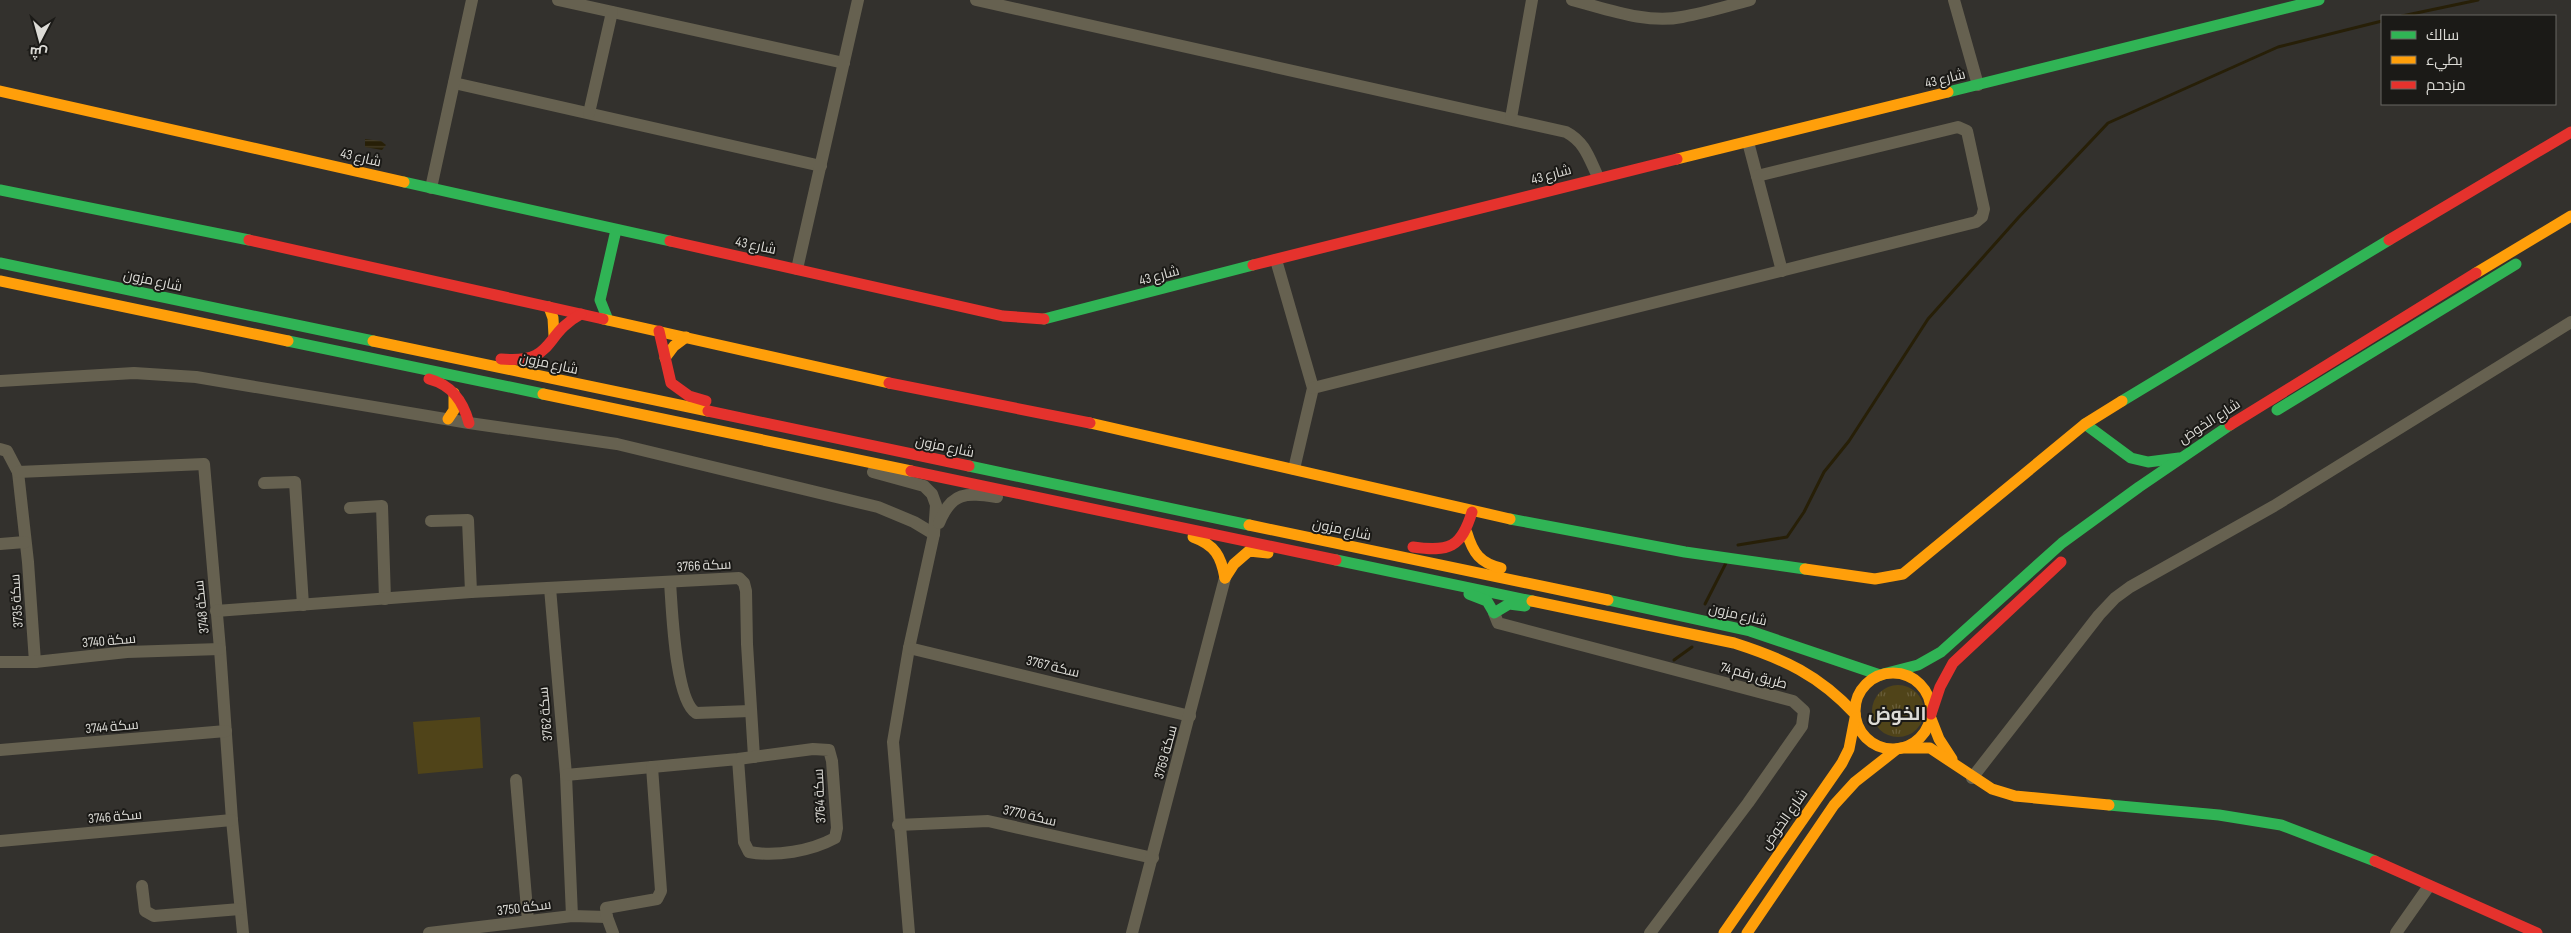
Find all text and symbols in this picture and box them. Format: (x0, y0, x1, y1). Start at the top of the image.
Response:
north arrow (15, 15, 65, 65)
legend (2381, 15, 2556, 105)
text: سالك (2426, 26, 2459, 45)
text: ش (29, 43, 49, 62)
text: بطيء (2426, 51, 2463, 72)
street label: شارع 43 (1923, 65, 1967, 92)
text: مزدحم (2426, 76, 2466, 95)
street label: شارع 43 (339, 145, 383, 170)
street label: شارع 43 (1529, 161, 1573, 188)
street label: شارع 43 (734, 233, 778, 258)
street label: شارع 43 (1137, 262, 1181, 289)
street label: شارع مزون (122, 266, 184, 295)
street label: شارع مزون (518, 349, 580, 378)
street label: شارع الخوض (2175, 395, 2243, 448)
street label: شارع مزون (914, 432, 976, 461)
street label: شارع مزون (1311, 515, 1373, 544)
street label: سكة 3766 (676, 556, 732, 575)
street label: سكة 3735 (6, 573, 27, 629)
street label: سكة 3748 (190, 579, 213, 635)
street label: شارع مزون (1707, 600, 1769, 629)
street label: سكة 3740 (81, 630, 137, 651)
street label: سكة 3767 (1024, 652, 1081, 681)
street label: طريق رقم 74 (1718, 658, 1789, 694)
street label: سكة 3762 (535, 686, 556, 742)
district label: الخوض (1868, 703, 1926, 726)
street label: سكة 3744 (85, 716, 139, 737)
street label: سكة 3769 (1150, 723, 1181, 781)
street label: سكة 3764 (810, 768, 829, 824)
street label: شارع الخوض (1757, 786, 1811, 853)
street label: سكة 3770 (1001, 801, 1058, 830)
street label: سكة 3746 (87, 806, 143, 827)
street label: سكة 3750 (496, 896, 552, 919)

